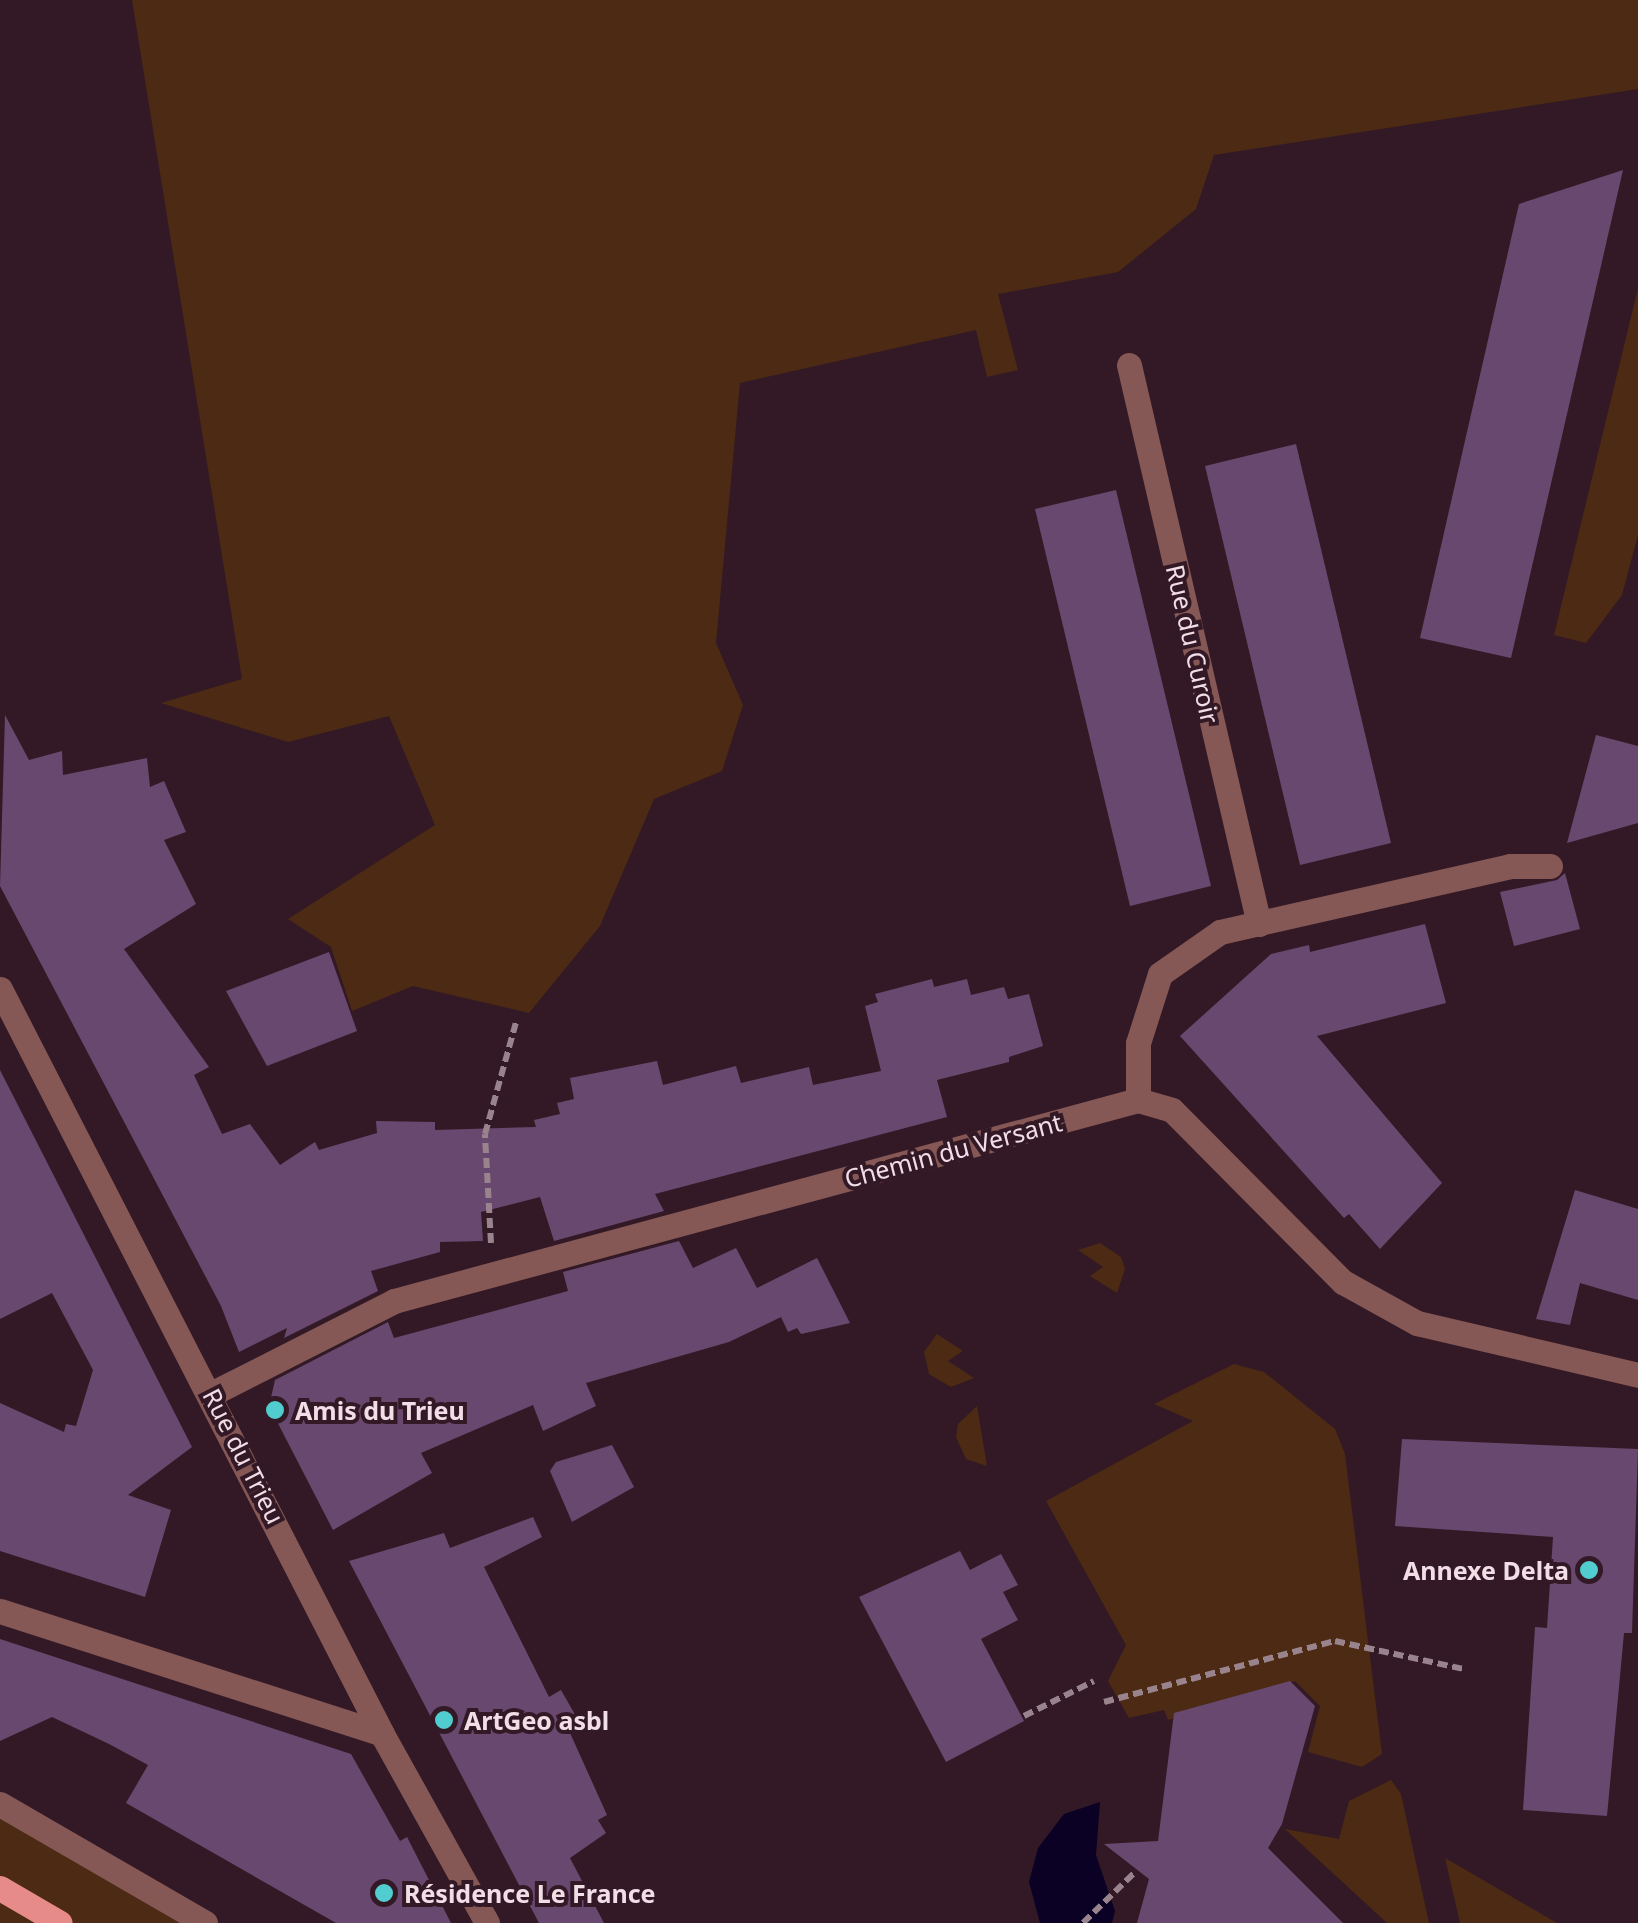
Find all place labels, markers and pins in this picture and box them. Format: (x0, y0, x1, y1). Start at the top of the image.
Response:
place label: Amis du Trieu (295, 1395, 465, 1425)
marker: Amis du Trieu (264, 1399, 286, 1421)
place label: Annexe Delta (1403, 1555, 1569, 1585)
marker: Annexe Delta (1578, 1559, 1600, 1581)
place label: ArtGeo asbl (464, 1705, 609, 1735)
marker: ArtGeo asbl (433, 1709, 455, 1731)
place label: Résidence Le France (404, 1878, 655, 1908)
marker: Résidence Le France (373, 1882, 395, 1904)

